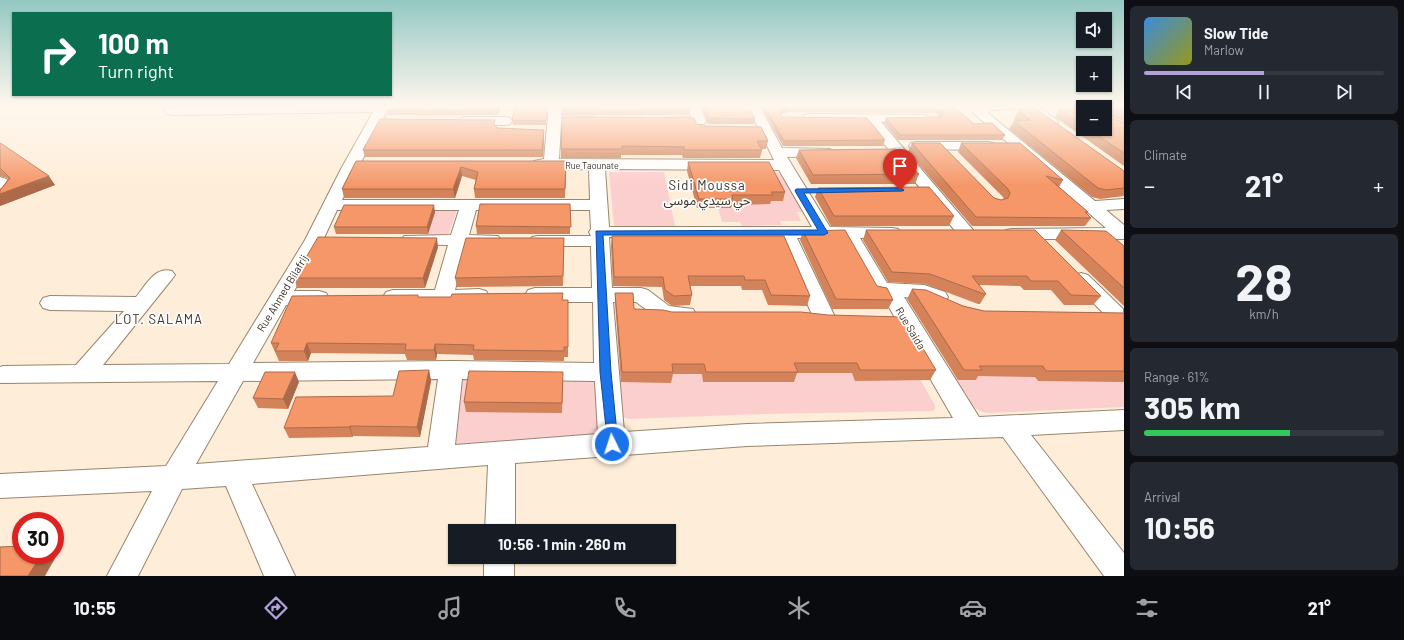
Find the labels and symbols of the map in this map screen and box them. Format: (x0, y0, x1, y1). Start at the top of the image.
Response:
pin (883, 149, 917, 190)
street label: Rue Taounate (565, 160, 619, 171)
district label: Sidi Moussa حي سيدي موسى (664, 177, 751, 211)
street label: Rue Ahmed Bilafrij (254, 252, 310, 334)
street label: Rue Saida (893, 304, 929, 352)
district label: LOT. SALAMA (115, 311, 203, 327)
position arrow (591, 423, 633, 465)
speed limit sign: 30 (12, 512, 64, 564)

